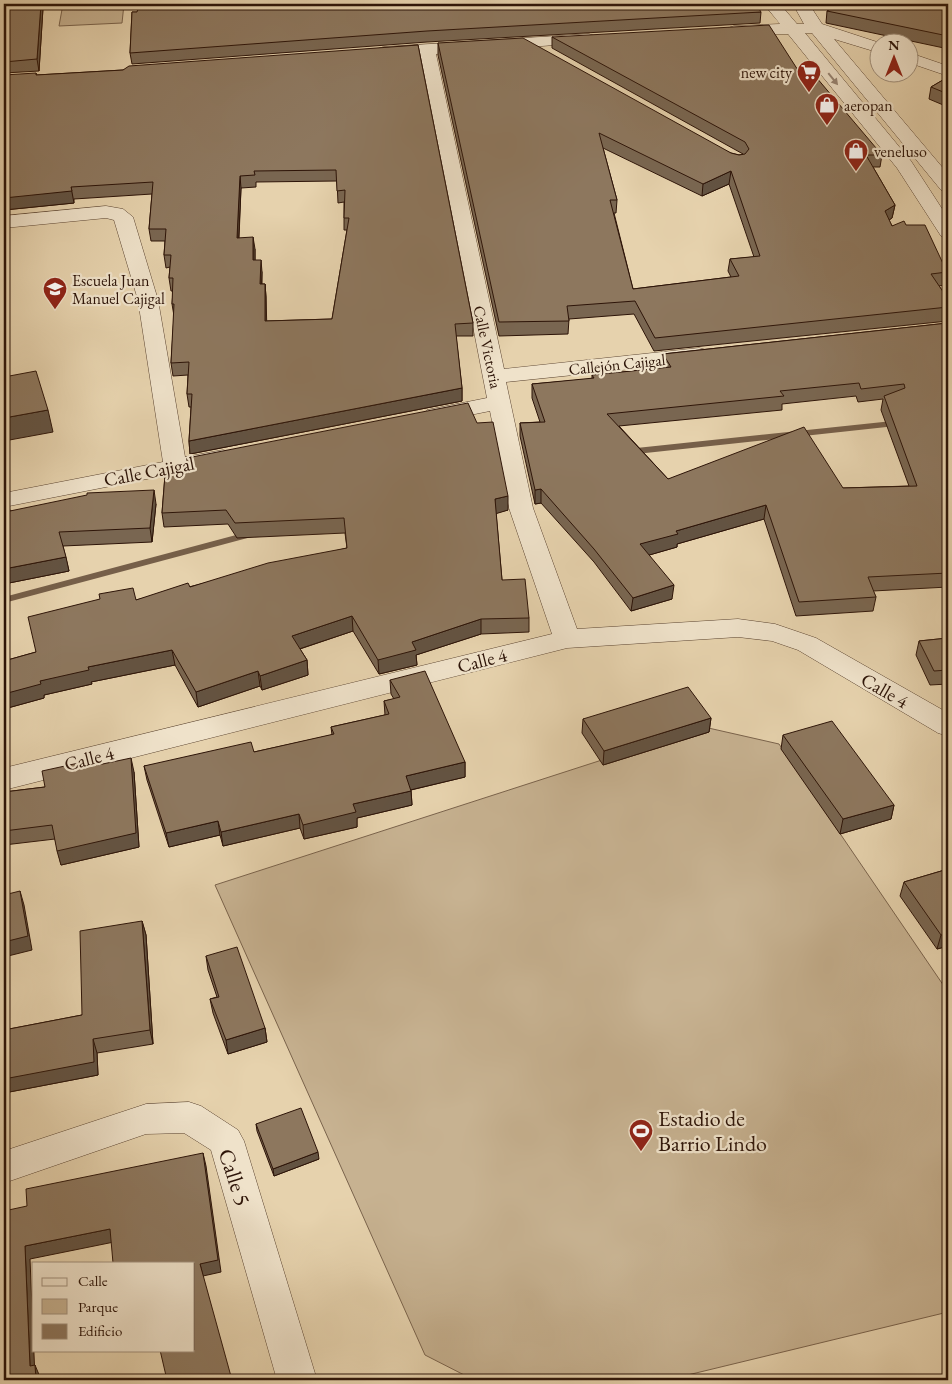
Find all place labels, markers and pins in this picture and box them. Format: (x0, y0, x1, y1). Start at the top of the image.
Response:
supermarket icon: new city (796, 59, 822, 93)
place label: new city (741, 62, 793, 83)
shop icon: aeropan (814, 92, 840, 126)
place label: aeropan (844, 95, 893, 116)
shop icon: veneluso (843, 138, 869, 172)
place label: veneluso (874, 141, 927, 162)
place label: Escuela Juan Manuel Cajigal (72, 270, 165, 309)
school or university icon: Escuela Juan Manuel Cajigal (42, 276, 68, 310)
place label: Estadio de Barrio Lindo (658, 1104, 767, 1158)
sports icon: Estadio de Barrio Lindo (628, 1118, 654, 1152)

